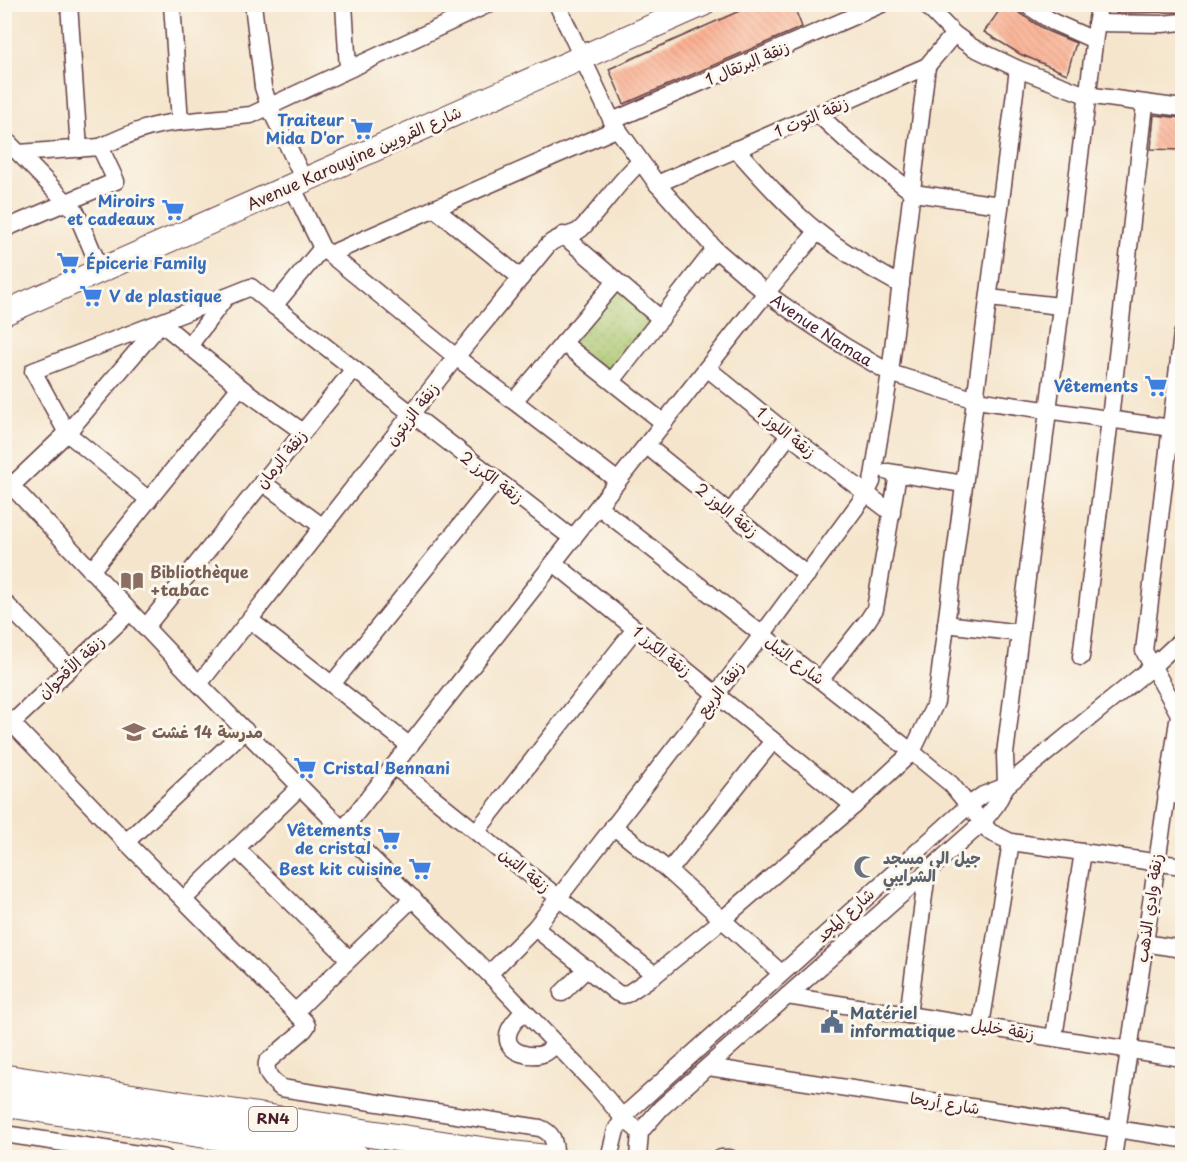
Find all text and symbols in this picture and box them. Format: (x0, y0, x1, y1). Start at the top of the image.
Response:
street label: زنقة البرتقال 1 (701, 34, 792, 91)
street label: زنقة التوت 1 (770, 90, 851, 142)
street label: Avenue Karouyine شارع القرويين (242, 99, 465, 216)
place label: Traiteur Mida D'or (266, 107, 345, 149)
supermarket icon: Traiteur Mida D'or (349, 116, 375, 142)
place label: Miroirs et cadeaux (67, 188, 155, 230)
supermarket icon: Miroirs et cadeaux (160, 197, 186, 223)
supermarket icon: Épicerie Family (55, 250, 81, 276)
place label: Épicerie Family (86, 250, 207, 274)
supermarket icon: V de plastique (78, 283, 104, 309)
place label: V de plastique (109, 283, 222, 307)
street label: Avenue Namaa (766, 287, 878, 371)
place label: Vêtements (1054, 373, 1138, 397)
supermarket icon: Vêtements (1143, 373, 1169, 399)
street label: زنقة الزيتون (379, 377, 444, 450)
street label: زنقة اللوز 1 (752, 400, 822, 463)
street label: زنقة الرمان (249, 424, 311, 493)
street label: زنقة الكرز 2 (456, 444, 529, 508)
street label: زنقة اللوز 2 (691, 476, 764, 542)
place label: Bibliothèque +tabac (150, 559, 249, 601)
library icon: Bibliothèque +tabac (119, 568, 145, 594)
street label: زنقة الكرز 1 (628, 619, 697, 682)
street label: زنقة الأقحوان (32, 629, 109, 704)
street label: شارع النبل (760, 629, 830, 690)
street label: زنقة الربيع (690, 655, 750, 722)
school or university icon: مدرسة 14 غشت (121, 719, 147, 745)
place label: مدرسة 14 غشت (152, 719, 263, 743)
supermarket icon: Cristal Bennani (292, 755, 318, 781)
place label: Cristal Bennani (323, 755, 450, 779)
place label: Vêtements de cristal (287, 817, 371, 859)
supermarket icon: Vêtements de cristal (376, 826, 402, 852)
street label: زنقة التين (495, 841, 557, 897)
place label: جيل الي مسجد الشرايبي (883, 845, 981, 891)
street label: زنقة وادي الذهب (1128, 852, 1169, 964)
mosque icon: جيل الي مسجد الشرايبي (852, 854, 878, 880)
place label: Best kit cuisine (279, 856, 402, 880)
supermarket icon: Best kit cuisine (407, 856, 433, 882)
street label: شارع المجد (810, 882, 879, 948)
place label: Matériel informatique (850, 1000, 956, 1042)
public building icon: Matériel informatique (819, 1009, 845, 1035)
street label: زنقة خليل (970, 1011, 1037, 1045)
street label: شارع أريحا (908, 1085, 982, 1120)
road number: RN4 (249, 1107, 297, 1131)

